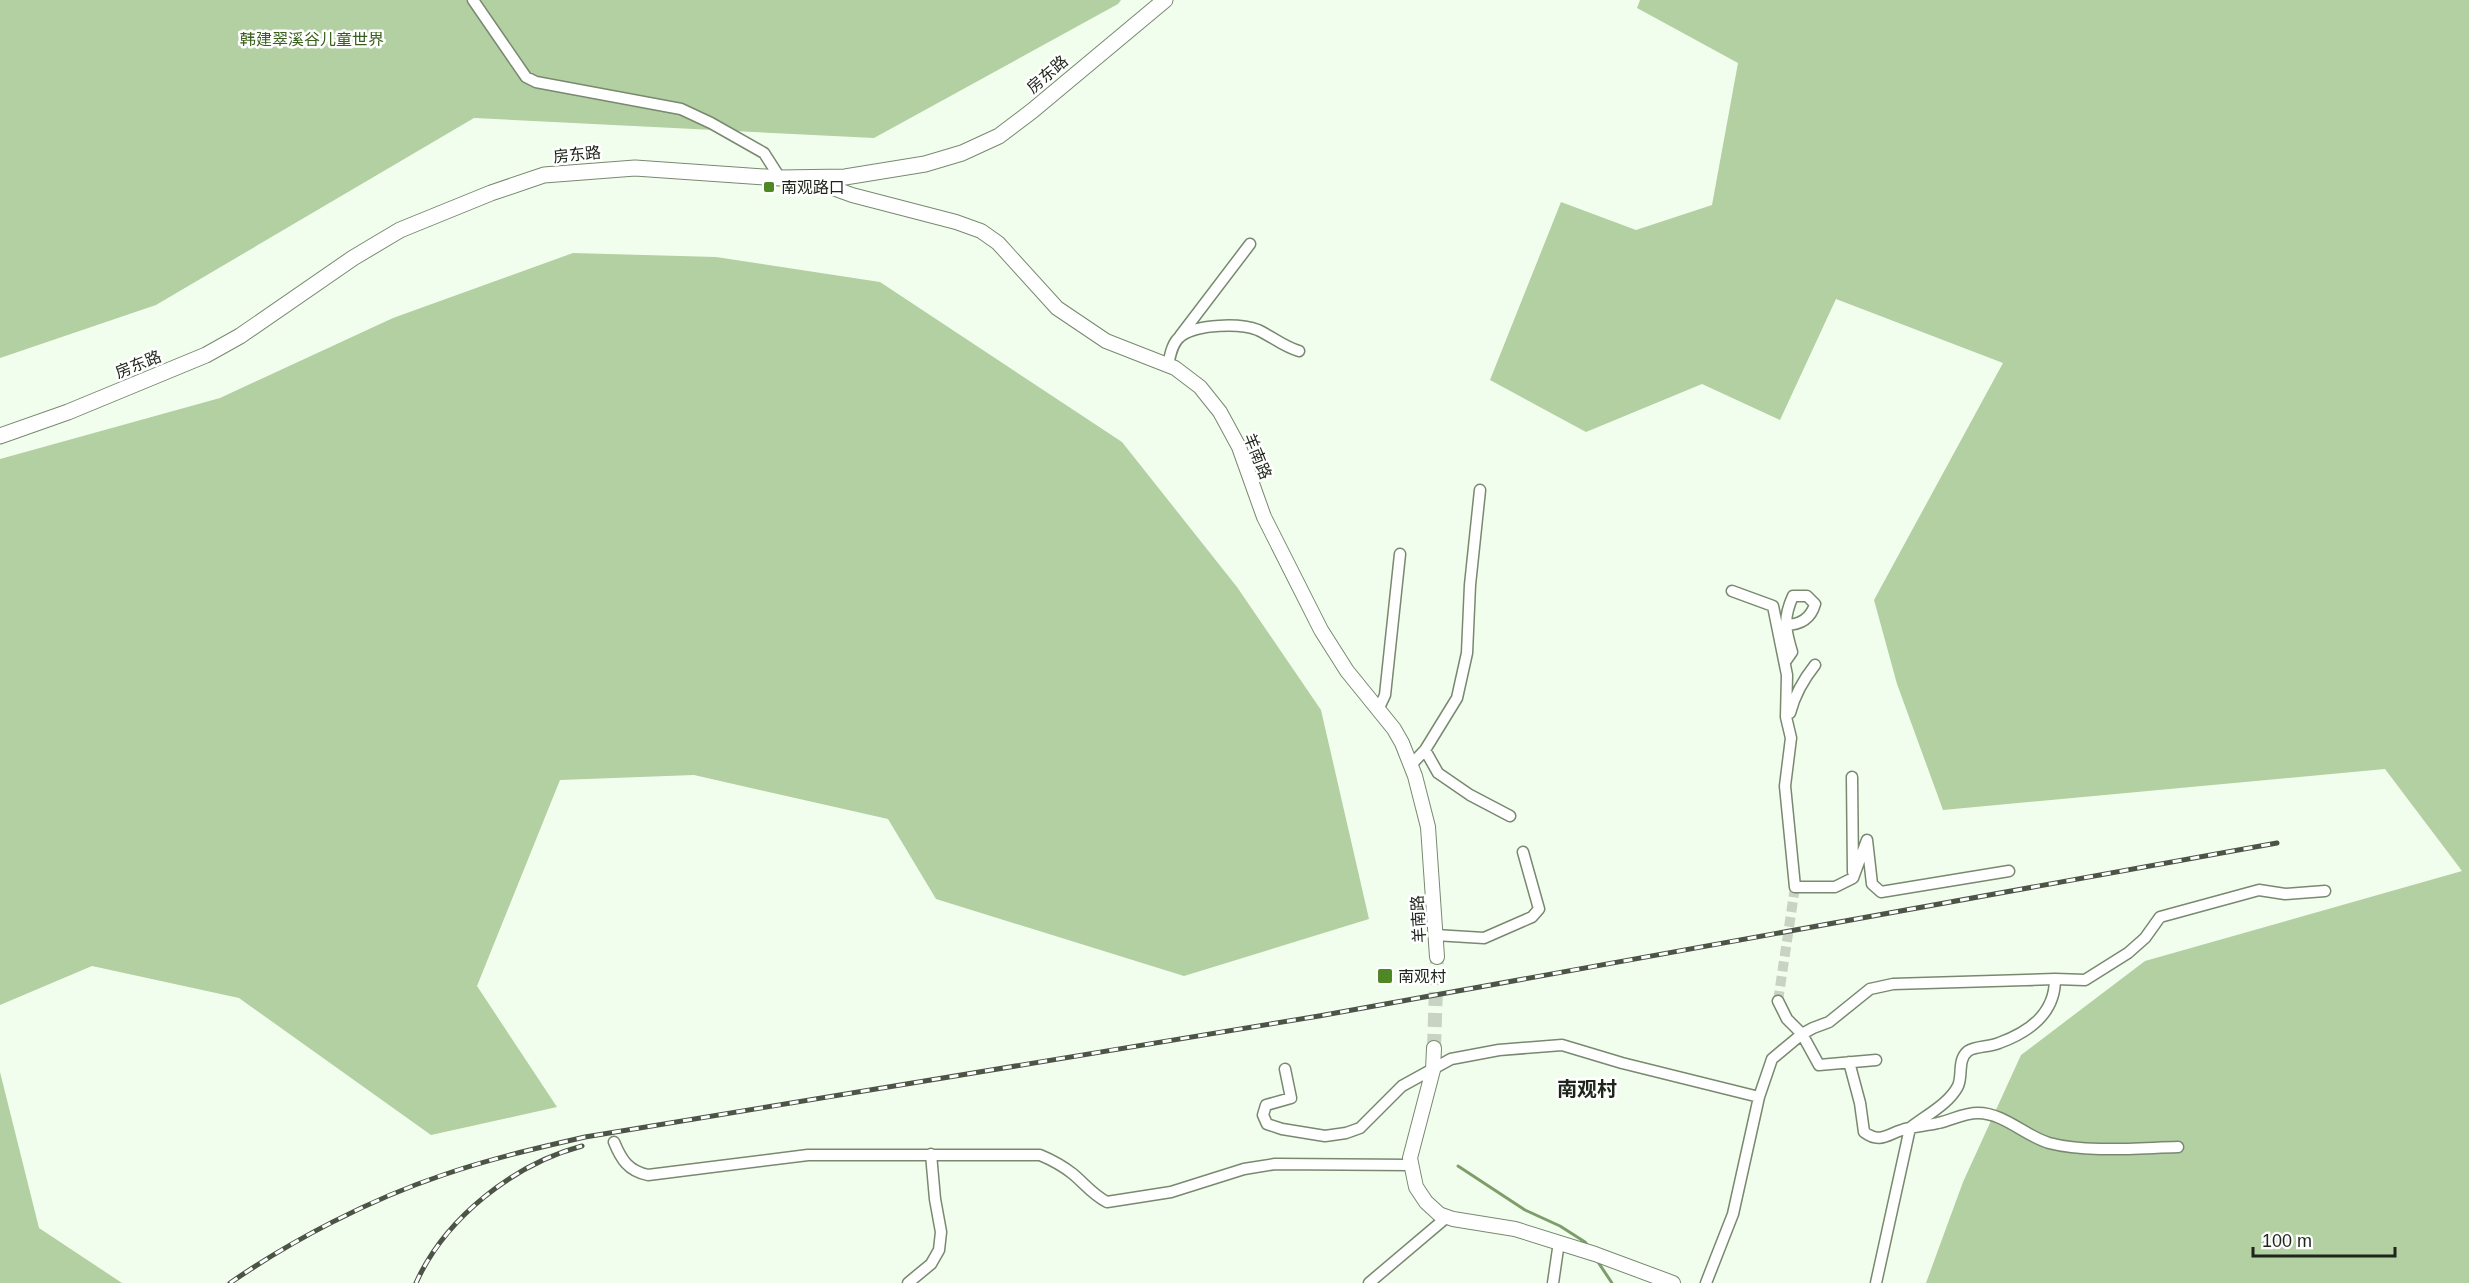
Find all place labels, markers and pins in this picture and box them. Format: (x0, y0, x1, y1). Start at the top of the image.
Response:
place label: 南观路口 (781, 179, 845, 196)
marker: 南观路口 (762, 180, 776, 194)
marker: 南观村 (1376, 967, 1394, 985)
place label: 南观村 (1398, 968, 1446, 985)

